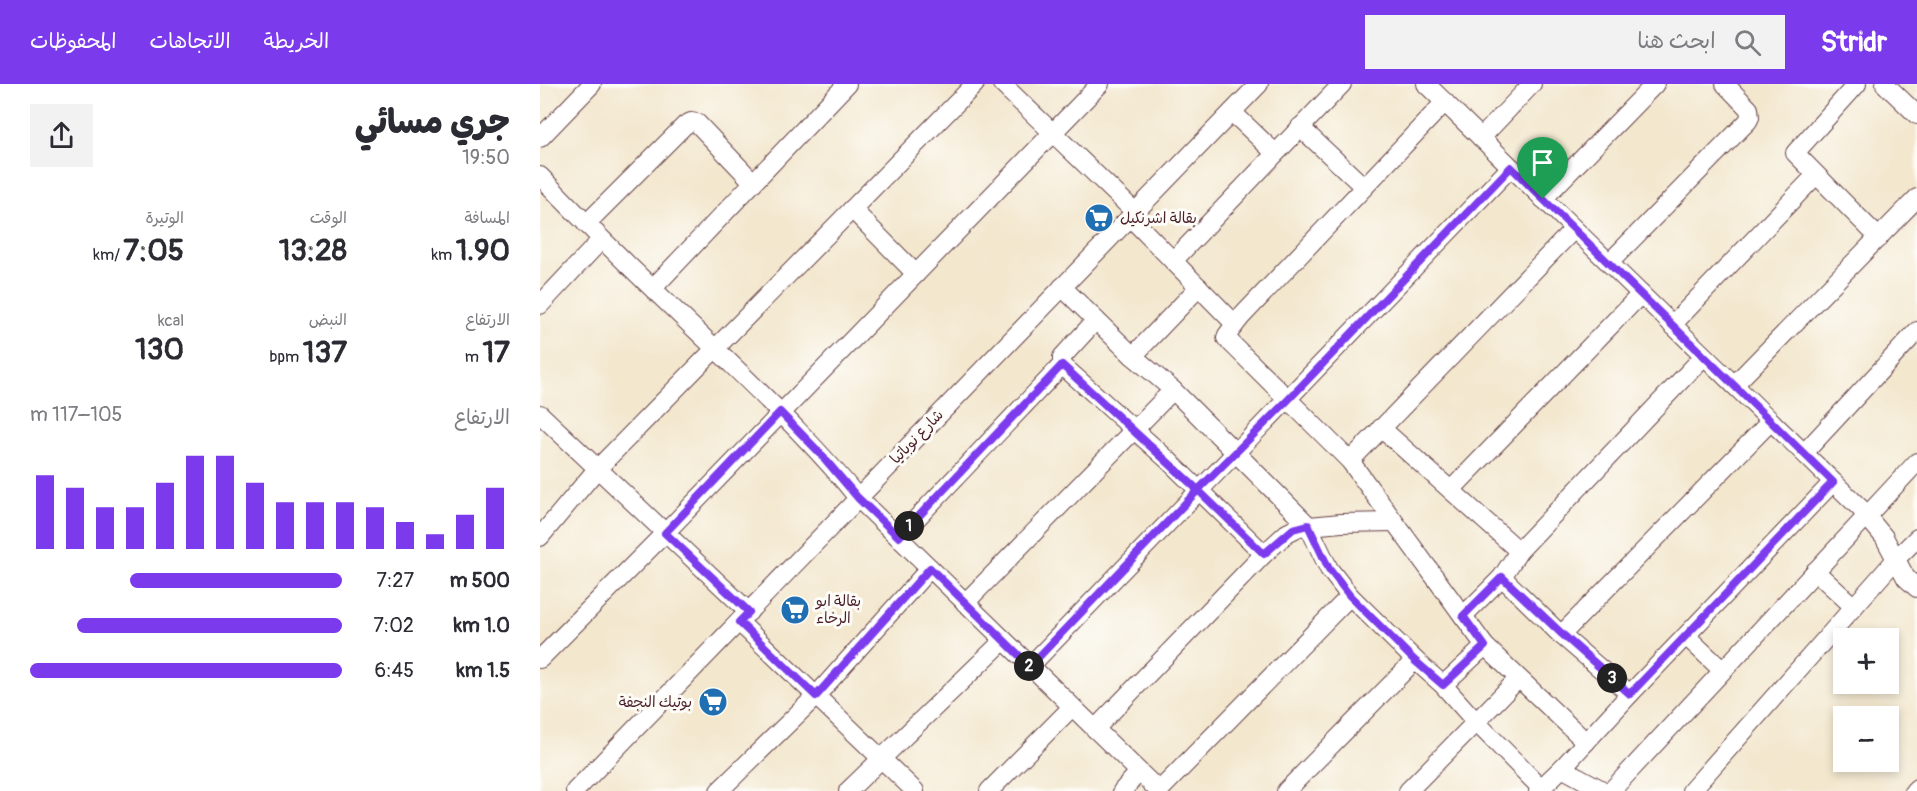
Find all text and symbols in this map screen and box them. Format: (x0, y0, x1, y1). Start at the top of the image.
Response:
search box (1365, 15, 1785, 69)
text: Stridr (1821, 25, 1887, 60)
icon: search (1731, 26, 1764, 59)
text: ابحث هنا (1637, 27, 1716, 55)
text: المحفوظات (30, 28, 116, 55)
text: الاتجاهات (149, 28, 231, 55)
text: الخريطة (264, 28, 329, 55)
text: جري مسائي (355, 102, 510, 143)
button: share (30, 104, 93, 167)
pin (1517, 137, 1568, 199)
text: 19:50 (462, 145, 510, 170)
icon: arrive (1526, 146, 1559, 179)
supermarket icon: بقالة اشرنكيل (1083, 202, 1115, 234)
text: الوتيرة (145, 208, 184, 228)
text: الوقت (310, 208, 347, 228)
text: المسافة (464, 208, 510, 228)
place label: بقالة اشرنكيل (1120, 209, 1197, 228)
text: 7:05 (123, 232, 184, 269)
text: 13:28 (279, 232, 347, 269)
text: 1.90 (456, 232, 510, 269)
text: /km (93, 245, 123, 265)
text: km (431, 245, 456, 265)
text: النبض (309, 310, 347, 330)
text: الارتفاع (465, 310, 510, 330)
text: kcal (158, 311, 184, 331)
text: 130 (135, 331, 184, 368)
text: 137 (303, 334, 347, 371)
text: 17 (482, 334, 510, 371)
text: bpm (270, 347, 303, 367)
text: m (465, 347, 482, 367)
text: 105–117 m (30, 402, 122, 427)
text: الارتفاع (454, 405, 510, 430)
street label: شارع نوباتيا (886, 406, 948, 468)
pin: 1 (894, 511, 924, 541)
text: 1 (906, 516, 912, 536)
text: 7:27 (376, 568, 414, 593)
text: 500 m (450, 568, 510, 593)
place label: بقالة ابو الرخاء (815, 592, 861, 628)
supermarket icon: بقالة ابو الرخاء (779, 594, 811, 626)
text: 7:02 (373, 613, 414, 638)
text: 1.0 km (454, 613, 510, 638)
map controls (1833, 628, 1899, 772)
button: + (1833, 628, 1899, 694)
pin: 2 (1014, 651, 1044, 681)
text: 2 (1025, 656, 1033, 676)
text: 6:45 (375, 658, 414, 683)
text: 1.5 km (457, 658, 510, 683)
pin: 3 (1597, 663, 1627, 693)
text: 3 (1608, 668, 1616, 688)
supermarket icon: بوتيك النجفة (697, 686, 729, 718)
place label: بوتيك النجفة (619, 693, 692, 712)
button: − (1833, 706, 1899, 772)

